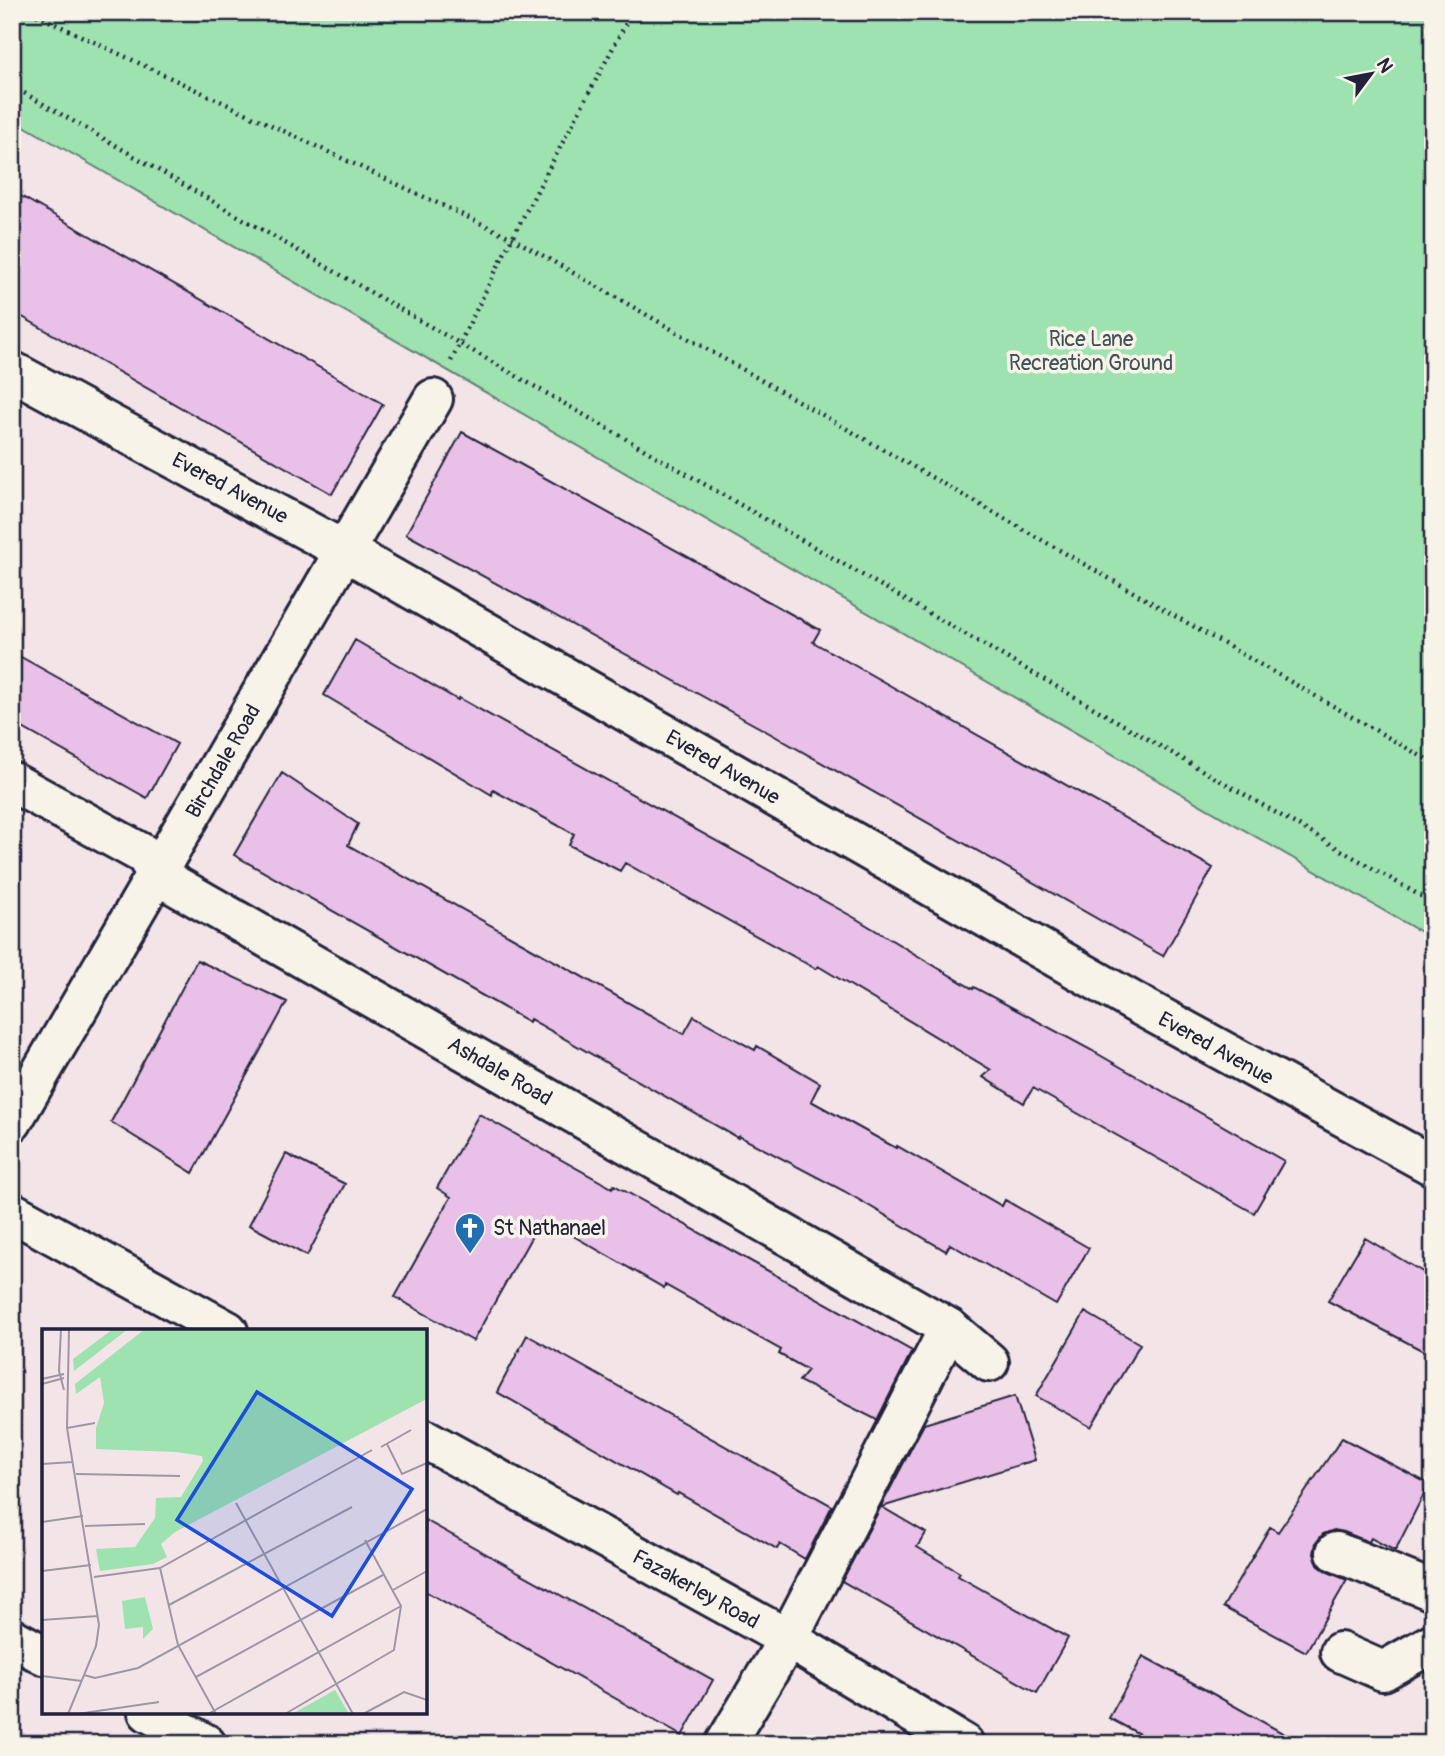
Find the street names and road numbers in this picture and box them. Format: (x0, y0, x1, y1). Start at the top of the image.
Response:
street label: Evered Avenue (167, 447, 293, 531)
street label: Birchdale Road (180, 699, 267, 823)
street label: Evered Avenue (661, 724, 785, 811)
street label: Evered Avenue (1153, 1006, 1279, 1091)
street label: Ashdale Road (443, 1031, 557, 1112)
street label: Fazakerley Road (628, 1543, 764, 1635)

